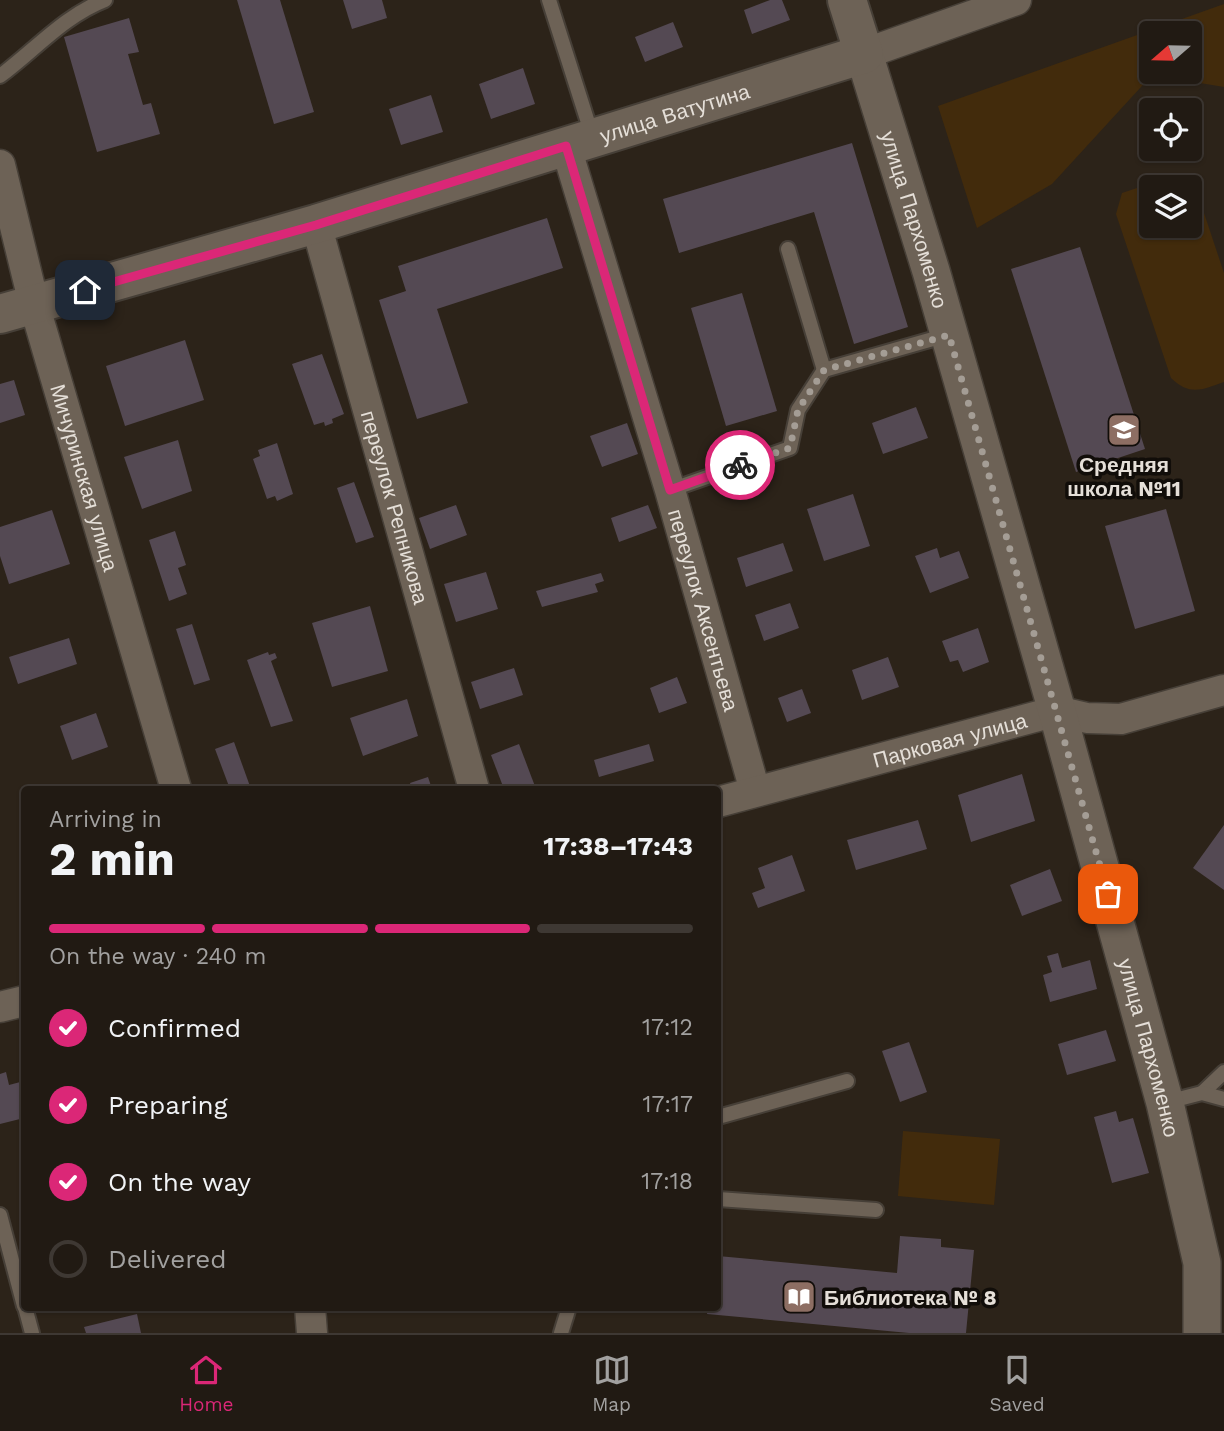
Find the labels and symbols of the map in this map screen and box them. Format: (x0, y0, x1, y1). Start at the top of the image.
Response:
north arrow (1139, 21, 1202, 84)
street label: улица Ватутина (597, 78, 753, 148)
street label: улица Пархоменко (876, 128, 953, 311)
pin (55, 260, 115, 320)
street label: Мичуринская улица (46, 381, 124, 574)
street label: переулок Репникова (356, 407, 434, 607)
school or university icon: Средняя школа №11 (1105, 411, 1143, 449)
courier (705, 430, 775, 500)
place label: Средняя школа №11 (1067, 452, 1181, 501)
street label: переулок Аксентьева (663, 506, 744, 714)
street label: Парковая улица (870, 707, 1030, 772)
pin (1078, 864, 1138, 924)
street label: улица Пархоменко (1113, 956, 1185, 1140)
library icon: Библиотека № 8 (780, 1278, 818, 1316)
place label: Библиотека № 8 (824, 1285, 997, 1310)

